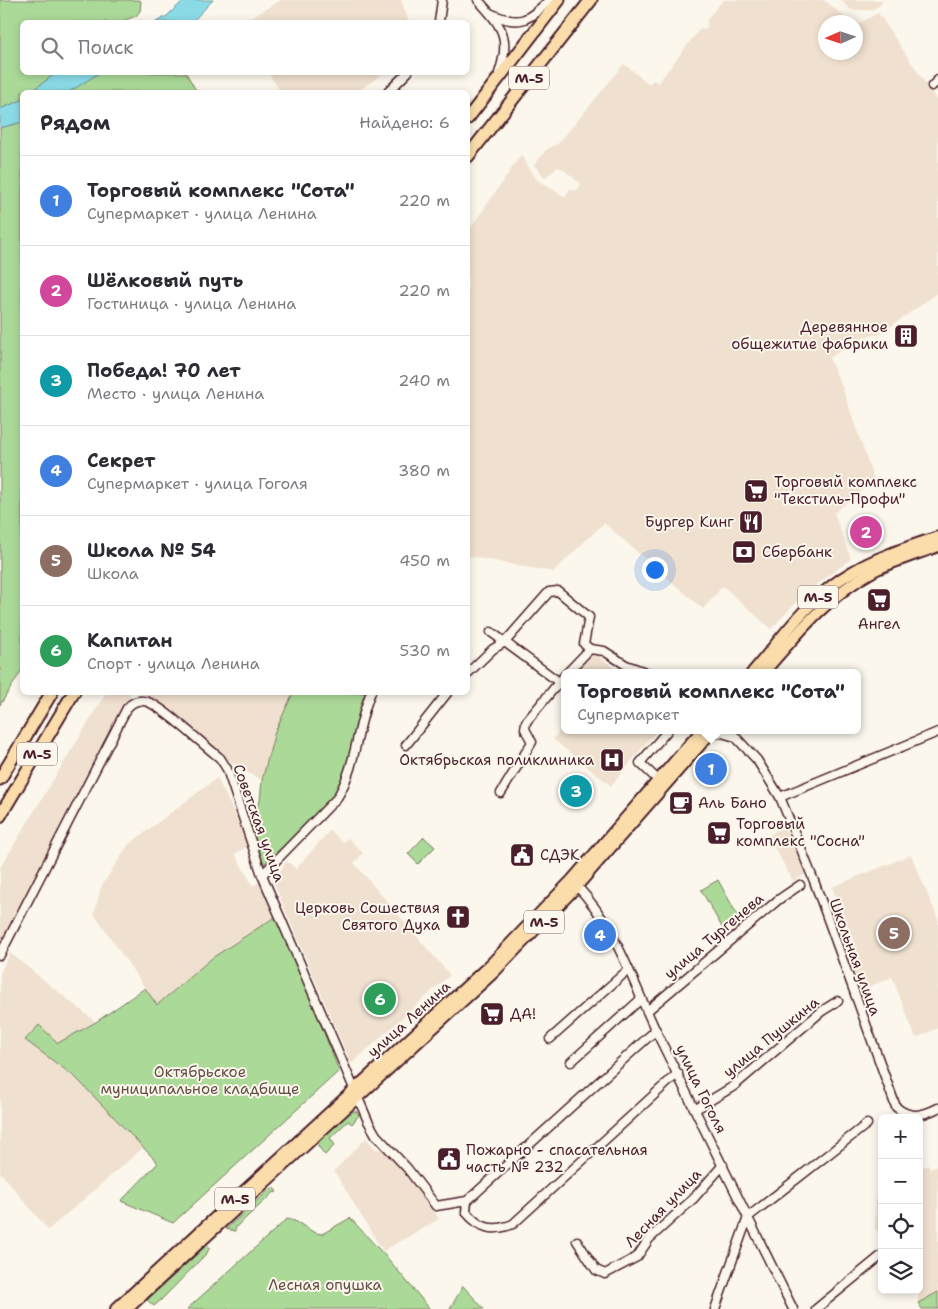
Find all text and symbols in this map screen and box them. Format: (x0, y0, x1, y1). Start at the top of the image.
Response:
north arrow (818, 15, 863, 60)
search box (20, 20, 470, 75)
icon: search (38, 34, 66, 62)
text: Поиск (78, 35, 133, 60)
road number: М-5 (509, 66, 549, 90)
text: Рядом (40, 109, 110, 137)
text: Найдено: 6 (359, 112, 450, 133)
text: Торговый комплекс "Сота" (87, 178, 355, 203)
text: 1 (52, 190, 60, 211)
text: 220 m (398, 190, 450, 211)
text: Супермаркет · улица Ленина (87, 203, 317, 224)
text: Шёлковый путь (87, 268, 243, 293)
text: 2 (50, 280, 62, 301)
text: 220 m (398, 280, 450, 301)
text: Гостиница · улица Ленина (87, 293, 296, 314)
place label: Деревянное общежитие фабрики (731, 317, 888, 354)
building icon: Деревянное общежитие фабрики (893, 323, 919, 349)
text: Победа! 70 лет (87, 358, 241, 383)
text: 3 (50, 370, 62, 391)
text: 240 m (398, 370, 450, 391)
text: Место · улица Ленина (87, 383, 264, 404)
text: Секрет (87, 448, 155, 473)
text: 4 (50, 460, 62, 481)
text: 380 m (398, 460, 450, 481)
place label: Торговый комплекс "Текстиль-Профи" (774, 472, 917, 509)
text: Супермаркет · улица Гоголя (87, 473, 308, 494)
supermarket icon: Торговый комплекс "Текстиль-Профи" (743, 478, 769, 504)
restaurant icon: Бургер Кинг (738, 509, 764, 535)
place label: Бургер Кинг (645, 512, 734, 532)
pin: 2 (850, 513, 882, 551)
text: Школа № 54 (87, 538, 216, 563)
bank icon: Сбербанк (731, 539, 757, 565)
place label: Сбербанк (762, 542, 832, 562)
text: 5 (51, 550, 61, 571)
text: 450 m (399, 550, 450, 571)
your location (642, 557, 668, 583)
text: Школа (87, 563, 139, 584)
road number: М-5 (798, 586, 838, 608)
supermarket icon: Ангел (866, 587, 892, 613)
place label: Ангел (858, 614, 901, 634)
text: Капитан (87, 628, 173, 653)
text: 6 (50, 640, 62, 661)
text: 530 m (400, 640, 450, 661)
text: Спорт · улица Ленина (87, 653, 260, 674)
popup (561, 669, 861, 734)
text: Торговый комплекс "Сота" (577, 679, 845, 704)
text: Супермаркет (577, 704, 679, 725)
road number: М-5 (17, 742, 57, 766)
hospital icon: Октябрьская поликлиника (599, 747, 625, 773)
place label: Октябрьская поликлиника (399, 750, 595, 770)
pin: 1 (695, 750, 727, 788)
street label: Советская улица (228, 761, 290, 885)
pin: 3 (560, 772, 592, 810)
cafe icon: Аль Бано (668, 790, 694, 816)
place label: Аль Бано (698, 793, 767, 813)
place label: Торговый комплекс "Сосна" (736, 814, 865, 851)
supermarket icon: Торговый комплекс "Сосна" (706, 820, 732, 846)
public building icon: СДЭК (509, 842, 535, 868)
place label: СДЭК (540, 845, 580, 865)
street label: улица Тургенева (660, 888, 768, 984)
street label: Школьная улица (824, 896, 886, 1019)
place label: Церковь Сошествия Святого Духа (295, 898, 441, 935)
church icon: Церковь Сошествия Святого Духа (445, 904, 471, 930)
road number: М-5 (524, 910, 564, 934)
pin: 5 (878, 914, 910, 952)
pin: 4 (584, 916, 616, 954)
street label: улица Ленина (363, 976, 455, 1062)
pin: 6 (364, 980, 396, 1018)
street label: улица Пушкина (719, 992, 824, 1082)
supermarket icon: ДА! (479, 1001, 505, 1027)
place label: ДА! (510, 1004, 536, 1024)
street label: улица Гоголя (671, 1041, 731, 1137)
park label: Октябрьское муниципальное кладбище (100, 1062, 300, 1099)
map controls (878, 1114, 923, 1294)
button: + (878, 1114, 923, 1159)
place label: Пожарно - спасательная часть № 232 (466, 1140, 648, 1177)
public building icon: Пожарно - спасательная часть № 232 (436, 1146, 462, 1172)
button: − (878, 1159, 923, 1204)
street label: Лесная улица (620, 1164, 706, 1252)
road number: М-5 (215, 1188, 255, 1210)
button: locate (878, 1204, 923, 1249)
button: layers (878, 1249, 923, 1294)
park label: Лесная опушка (268, 1275, 382, 1295)

